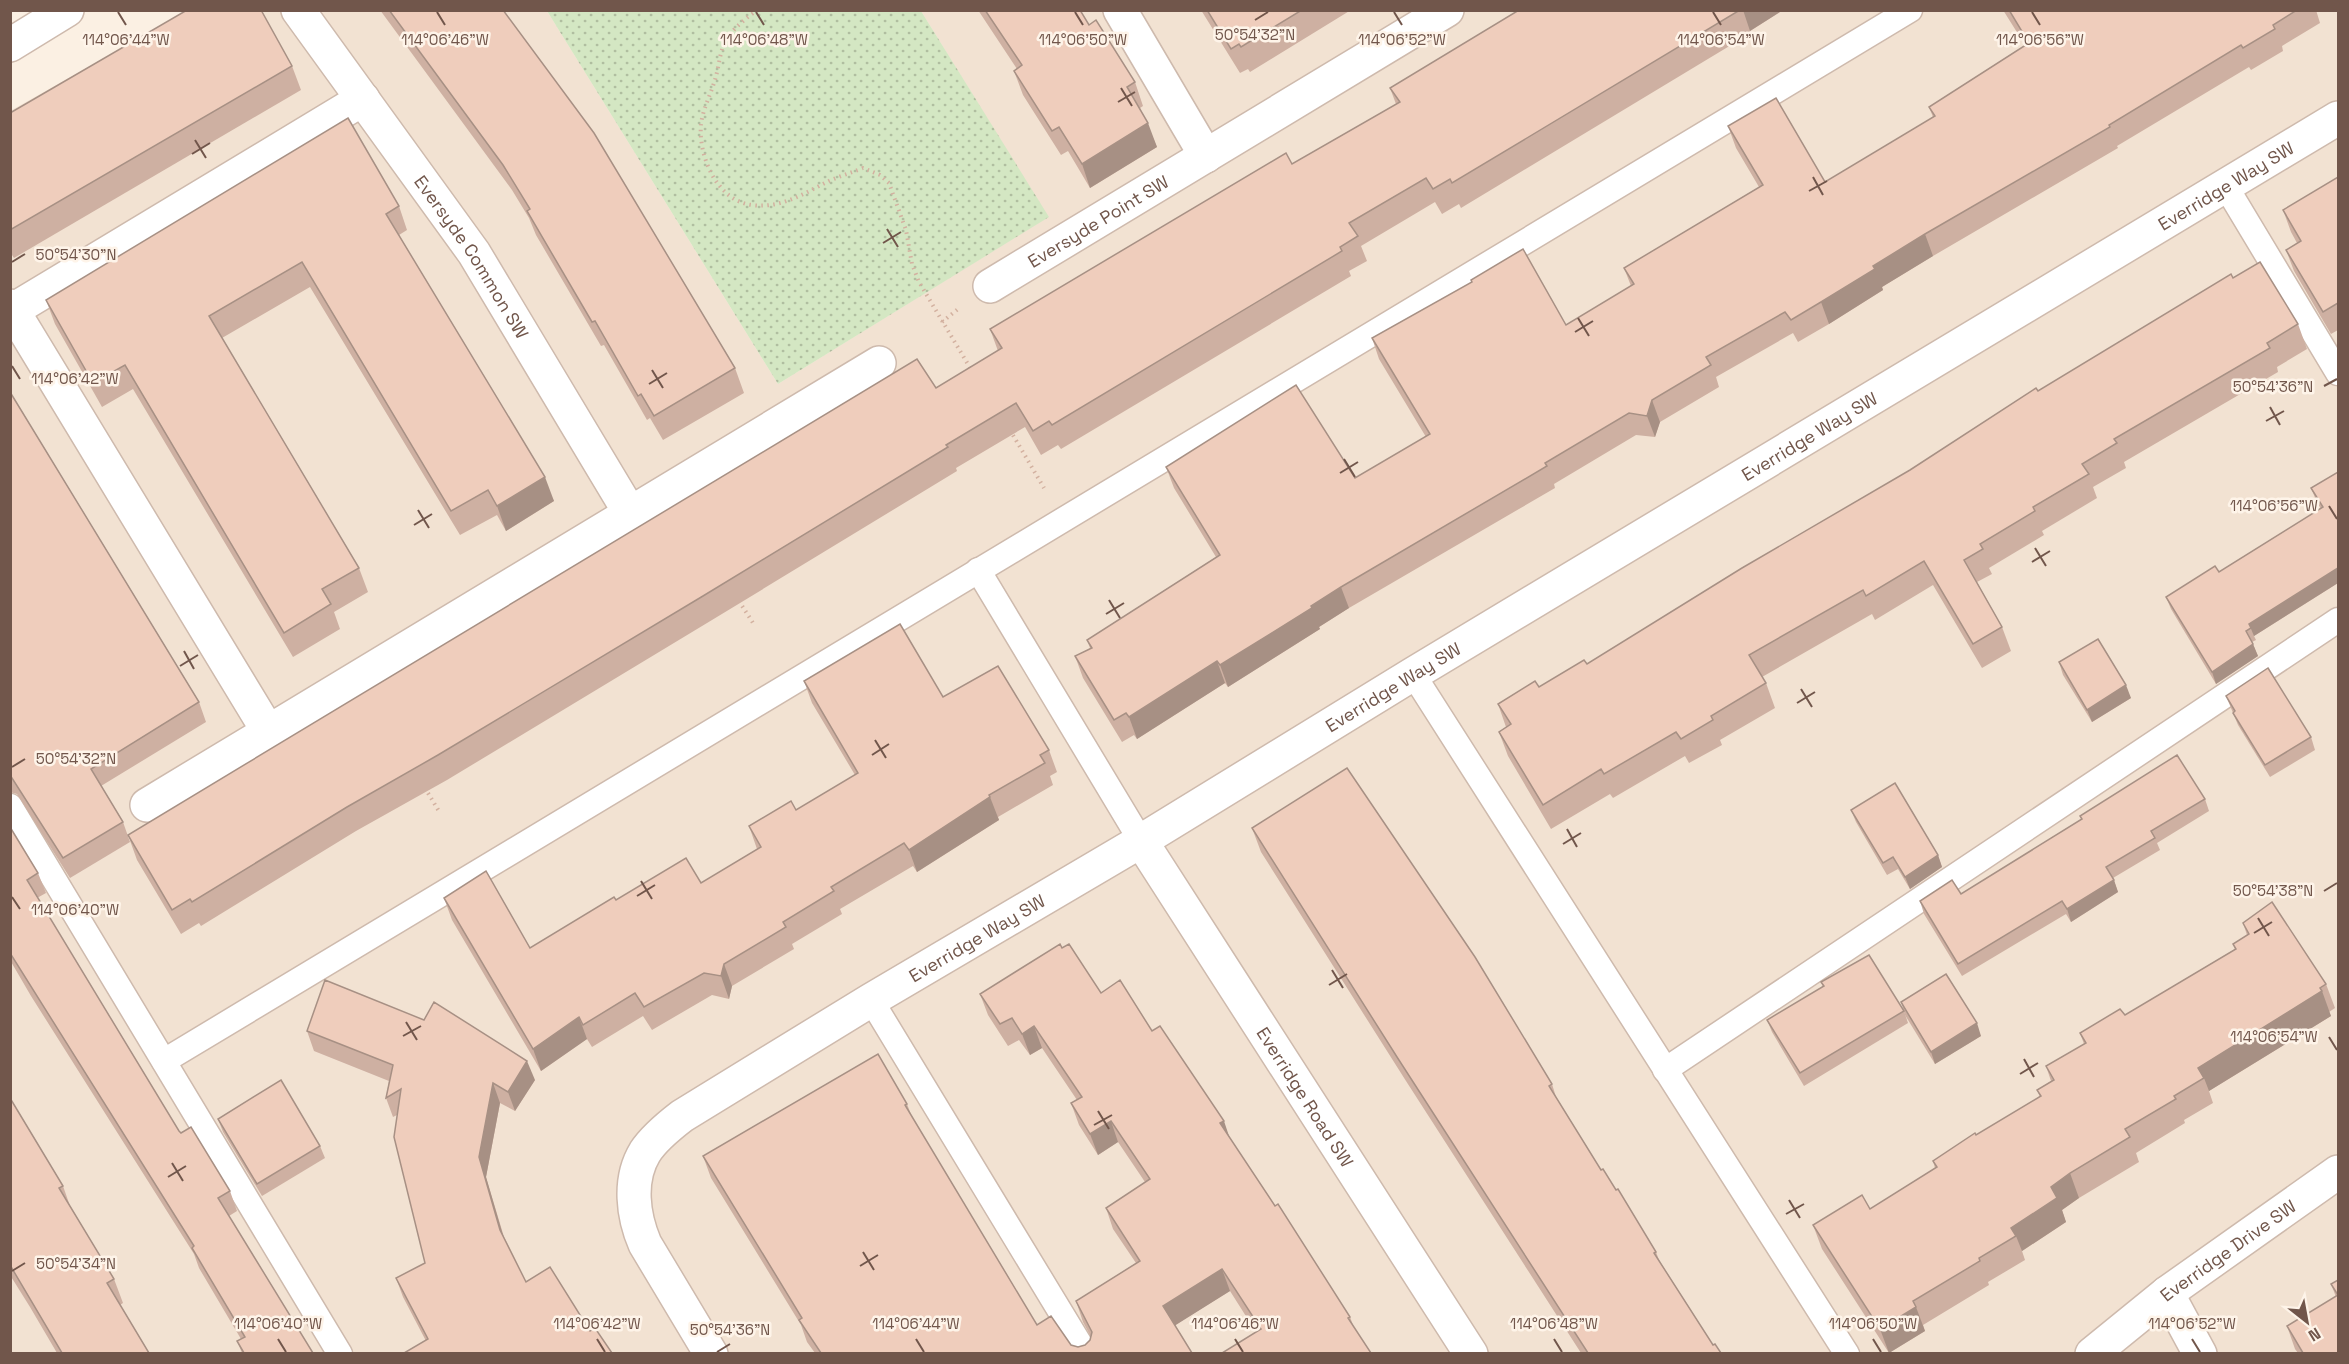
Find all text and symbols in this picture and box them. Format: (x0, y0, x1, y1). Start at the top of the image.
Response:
text: 50°54'32"N (1215, 25, 1295, 44)
text: 114°06'44"W (82, 30, 170, 49)
text: 114°06'46"W (401, 30, 489, 49)
text: 114°06'48"W (720, 30, 808, 49)
text: 114°06'50"W (1039, 30, 1127, 49)
text: 114°06'52"W (1358, 30, 1446, 49)
text: 114°06'54"W (1677, 30, 1765, 49)
text: 114°06'56"W (1996, 30, 2084, 49)
street label: Everridge Way SW (2153, 136, 2298, 235)
street label: Eversyde Point SW (1023, 169, 1173, 272)
street label: Eversyde Common SW (410, 170, 534, 343)
text: 50°54'30"N (36, 245, 116, 264)
text: 114°06'42"W (31, 369, 119, 388)
text: 50°54'36"N (2233, 377, 2313, 396)
street label: Everridge Way SW (1737, 386, 1882, 486)
text: 114°06'56"W (2230, 496, 2318, 515)
street label: Everridge Way SW (1321, 636, 1465, 737)
text: 50°54'32"N (36, 749, 116, 768)
text: 50°54'38"N (2233, 881, 2313, 900)
street label: Everridge Way SW (904, 888, 1049, 987)
text: 114°06'40"W (31, 900, 119, 919)
street label: Everridge Road SW (1252, 1022, 1359, 1171)
text: 114°06'54"W (2230, 1027, 2318, 1046)
street label: Everridge Drive SW (2155, 1194, 2300, 1306)
text: 50°54'34"N (36, 1254, 116, 1273)
north arrow (2277, 1292, 2337, 1352)
text: 114°06'40"W (234, 1314, 322, 1333)
text: 114°06'42"W (553, 1314, 641, 1333)
text: 114°06'44"W (872, 1314, 960, 1333)
text: 114°06'46"W (1191, 1314, 1279, 1333)
text: 114°06'48"W (1510, 1314, 1598, 1333)
text: 114°06'50"W (1829, 1314, 1917, 1333)
text: 114°06'52"W (2148, 1314, 2236, 1333)
text: 50°54'36"N (690, 1320, 770, 1339)
text: N (2304, 1323, 2324, 1346)

